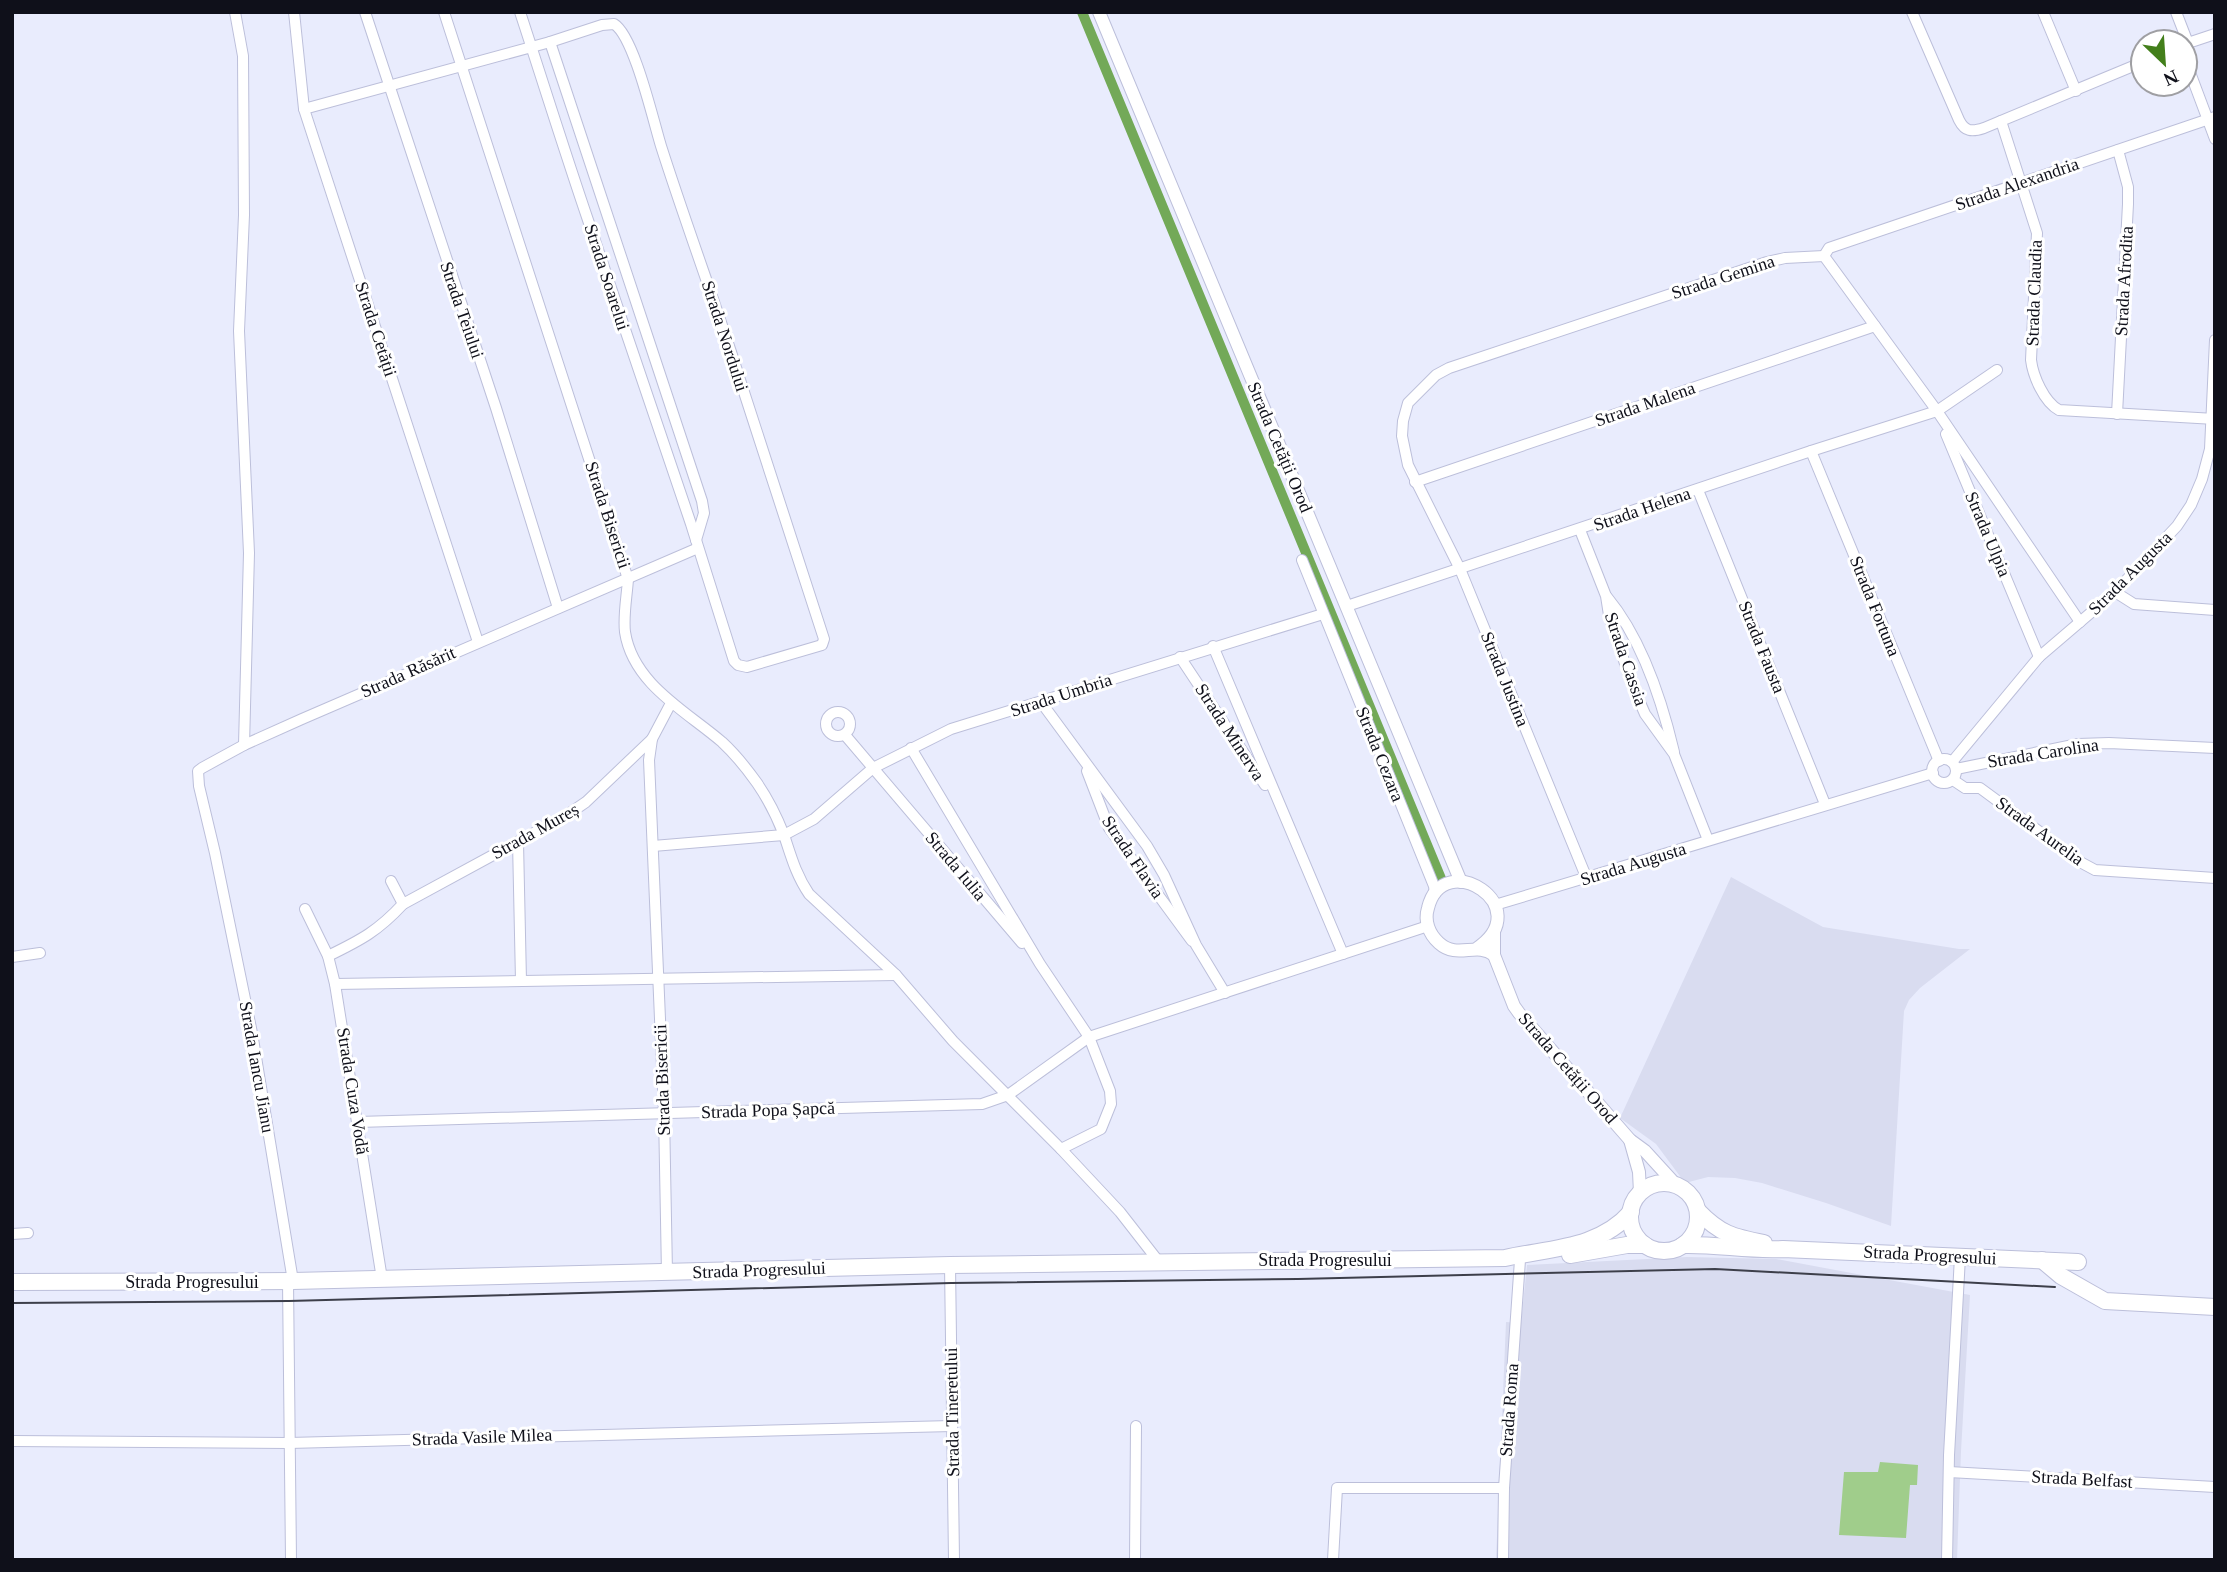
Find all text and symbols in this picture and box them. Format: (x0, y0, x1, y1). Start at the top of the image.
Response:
north arrow (2129, 28, 2199, 98)
text: N (2160, 66, 2182, 90)
street label: Strada Alexandria (1953, 153, 2081, 215)
street label: Strada Soarelui (580, 221, 634, 333)
street label: Strada Afrodita (2111, 225, 2137, 337)
street label: Strada Claudia (2022, 239, 2046, 347)
street label: Strada Gemina (1669, 251, 1777, 303)
street label: Strada Teiului (436, 259, 488, 361)
street label: Strada Nordului (698, 278, 752, 394)
street label: Strada Cetății (351, 279, 401, 379)
street label: Strada Malena (1592, 378, 1698, 430)
street label: Strada Cetății Orod (1243, 379, 1317, 515)
street label: Strada Bisericii (581, 459, 635, 571)
street label: Strada Helena (1591, 483, 1693, 535)
street label: Strada Ulpia (1961, 488, 2015, 580)
street label: Strada Augusta (2084, 527, 2176, 619)
street label: Strada Fortuna (1846, 553, 1904, 659)
street label: Strada Fausta (1734, 598, 1790, 696)
street label: Strada Cassia (1601, 610, 1651, 708)
street label: Strada Justina (1477, 629, 1533, 729)
street label: Strada Răsărit (358, 642, 458, 702)
street label: Strada Umbria (1008, 669, 1114, 721)
street label: Strada Minerva (1191, 680, 1269, 784)
street label: Strada Cezara (1352, 704, 1408, 804)
street label: Strada Carolina (1986, 734, 2100, 772)
street label: Strada Aurelia (1992, 793, 2088, 870)
street label: Strada Mureș (488, 799, 582, 863)
street label: Strada Flavia (1098, 812, 1168, 902)
street label: Strada Iulia (922, 828, 990, 904)
street label: Strada Augusta (1578, 838, 1688, 890)
street label: Strada Iancu Jianu (236, 1000, 278, 1134)
street label: Strada Cetății Orod (1515, 1009, 1621, 1127)
street label: Strada Bisericii (650, 1024, 674, 1136)
street label: Strada Cuza Vodă (333, 1026, 373, 1156)
street label: Strada Popa Șapcă (701, 1098, 835, 1122)
street label: Strada Progresului (1863, 1242, 1997, 1268)
street label: Strada Progresului (1258, 1250, 1392, 1270)
street label: Strada Progresului (692, 1258, 826, 1282)
street label: Strada Progresului (125, 1272, 259, 1292)
street label: Strada Tineretului (941, 1347, 963, 1477)
street label: Strada Roma (1496, 1363, 1522, 1457)
street label: Strada Vasile Milea (411, 1425, 553, 1449)
street label: Strada Belfast (2031, 1466, 2133, 1492)

